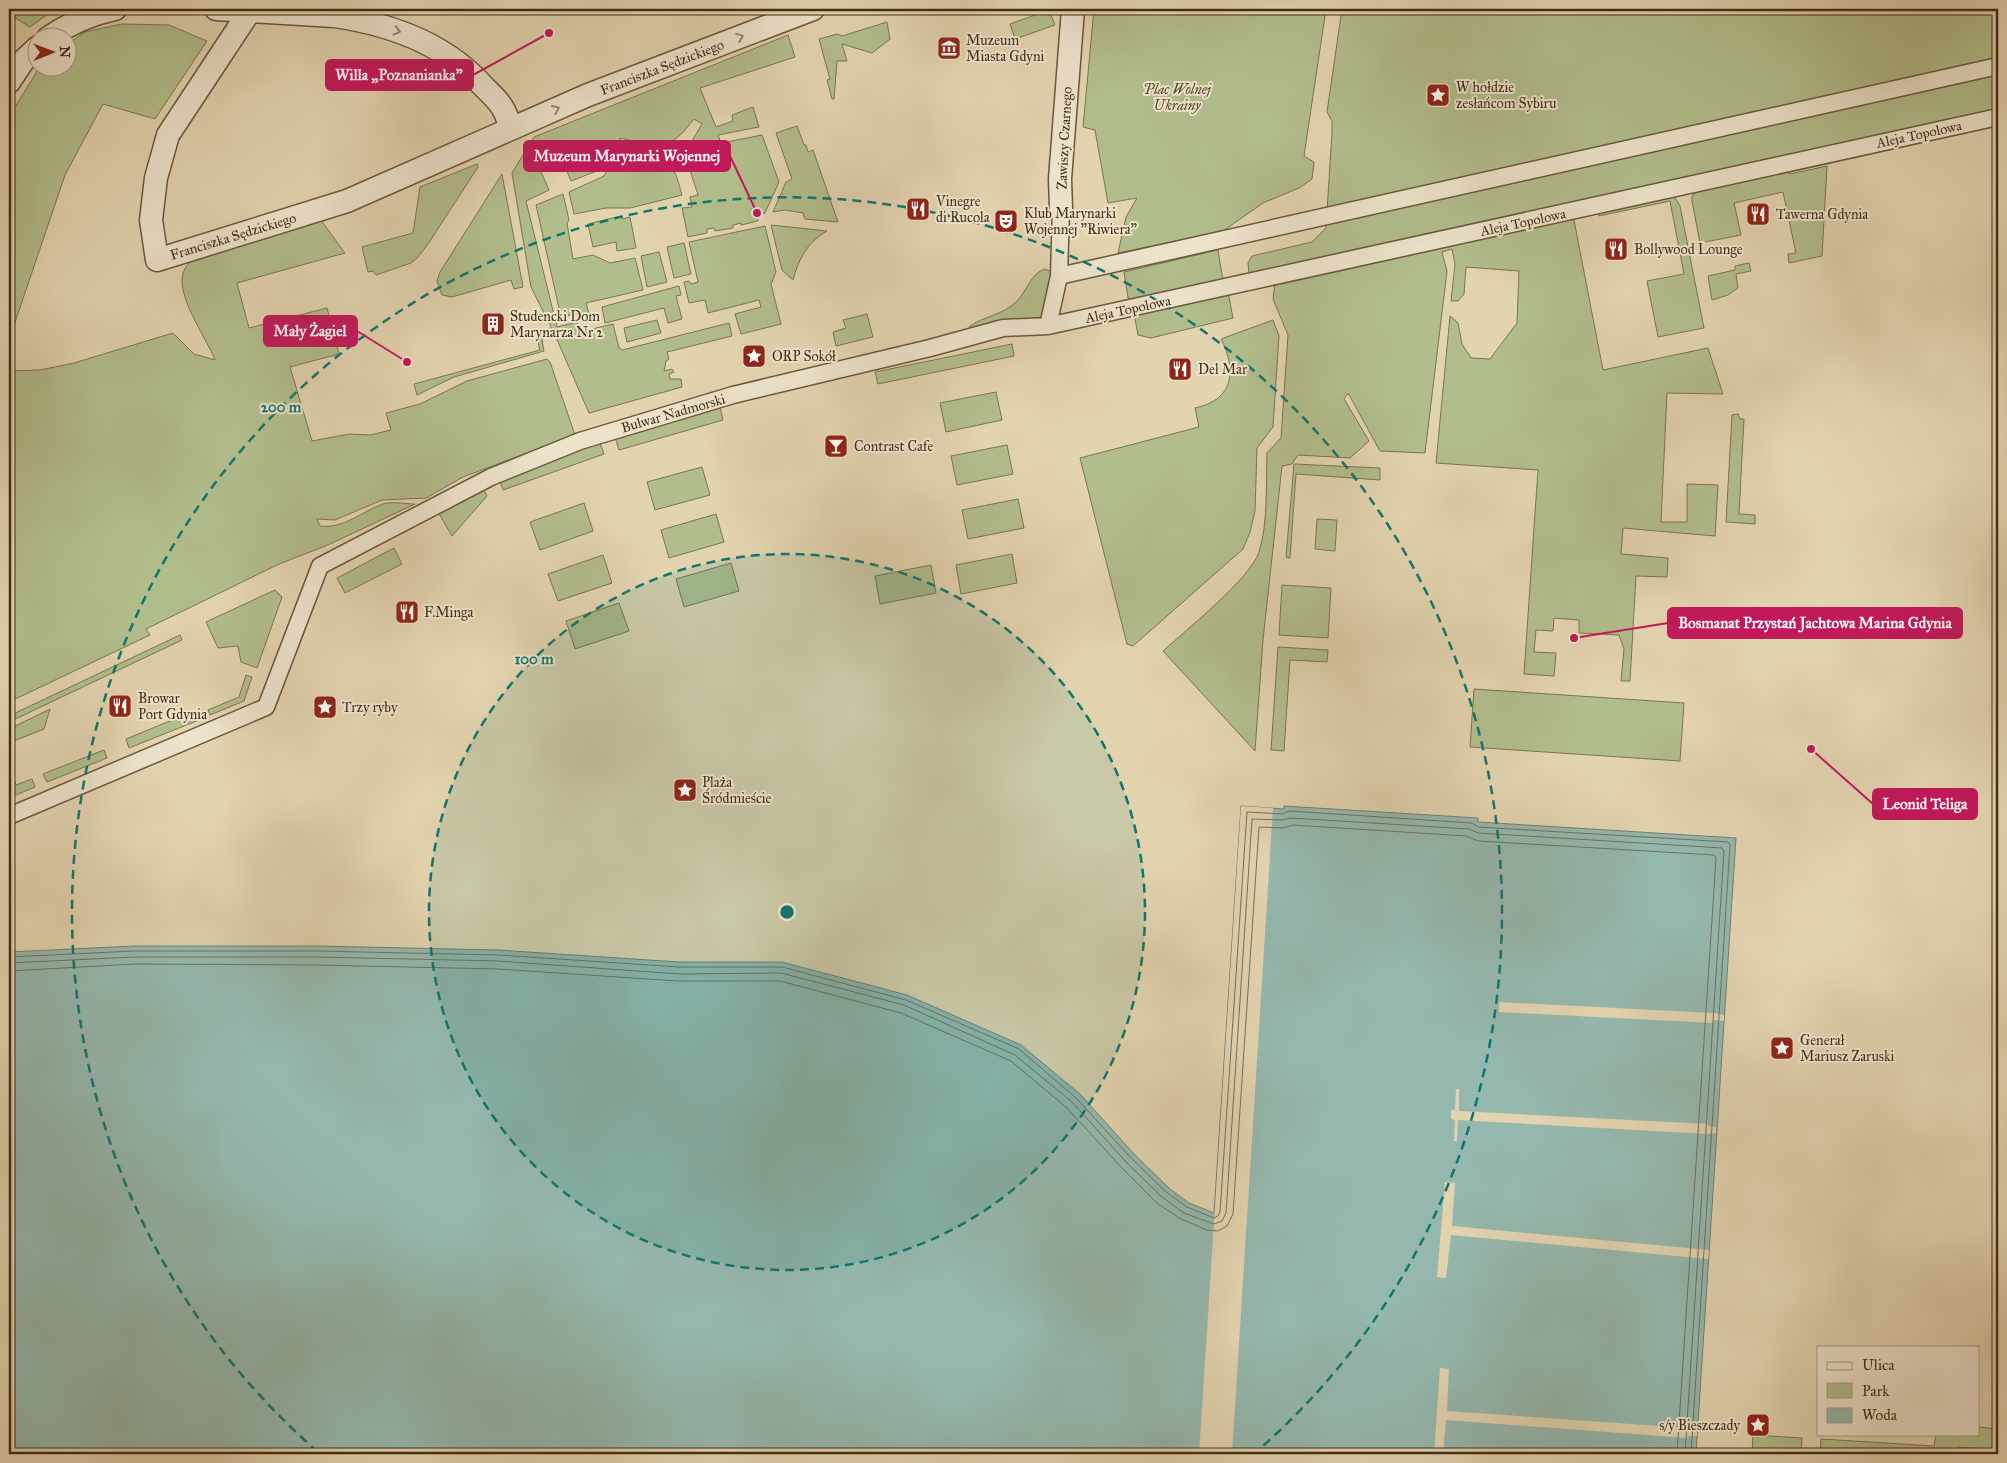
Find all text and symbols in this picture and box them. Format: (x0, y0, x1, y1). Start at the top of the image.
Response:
one-way arrow (393, 25, 401, 35)
north arrow (28, 28, 78, 78)
place label: Muzeum Miasta Gdyni (966, 32, 1044, 65)
one-way arrow (735, 33, 744, 43)
museum icon: Muzeum Miasta Gdyni (936, 35, 962, 61)
street label: Franciszka Sędzickiego (598, 36, 726, 99)
text: N (56, 46, 73, 58)
callout: Willa „Poznanianka” (326, 60, 473, 90)
text: Willa „Poznanianka” (335, 66, 463, 84)
place label: W hołdzie zesłańcom Sybiru (1456, 79, 1557, 112)
park label: Plac Wolnej Ukrainy (1143, 81, 1212, 114)
place icon: W hołdzie zesłańcom Sybiru (1425, 82, 1451, 108)
street label: Zawiszy Czarnego (1053, 86, 1076, 190)
one-way arrow (551, 104, 560, 115)
street label: Aleja Topolowa (1874, 117, 1963, 152)
callout: Muzeum Marynarki Wojennej (524, 141, 730, 171)
text: Muzeum Marynarki Wojennej (534, 147, 720, 166)
place label: Vinegre di Rucola (935, 193, 990, 226)
restaurant icon: Vinegre di Rucola (905, 196, 931, 222)
restaurant icon: Tawerna Gdynia (1745, 201, 1771, 227)
place label: Klub Marynarki Wojennej "Riwiera" (1024, 205, 1138, 238)
street label: Aleja Topolowa (1478, 205, 1567, 240)
place label: Tawerna Gdynia (1776, 206, 1868, 223)
theatre icon: Klub Marynarki Wojennej "Riwiera" (993, 208, 1019, 234)
street label: Franciszka Sędzickiego (168, 209, 298, 264)
restaurant icon: Bollywood Lounge (1603, 236, 1629, 262)
place label: Bollywood Lounge (1634, 241, 1743, 258)
street label: Aleja Topolowa (1083, 292, 1172, 327)
place label: Studencki Dom Marynarza Nr 2 (510, 308, 603, 341)
building icon: Studencki Dom Marynarza Nr 2 (480, 311, 506, 337)
callout: Mały Żagiel (264, 316, 357, 346)
text: Mały Żagiel (274, 321, 347, 341)
place icon: ORP Sokół (741, 343, 767, 369)
place label: ORP Sokół (772, 348, 836, 365)
restaurant icon: Del Mar (1167, 356, 1193, 382)
place label: Del Mar (1198, 361, 1248, 378)
street label: Bulwar Nadmorski (619, 390, 727, 436)
text: 200 m (261, 398, 302, 416)
bar icon: Contrast Cafe (823, 433, 849, 459)
place label: Contrast Cafe (854, 438, 933, 455)
restaurant icon: F.Minga (394, 599, 420, 625)
place label: F.Minga (424, 604, 474, 621)
callout: Bosmanat Przystań Jachtowa Marina Gdynia (1668, 608, 1962, 638)
text: Bosmanat Przystań Jachtowa Marina Gdynia (1678, 614, 1952, 633)
text: 100 m (514, 650, 554, 668)
place label: Browar Port Gdynia (138, 690, 207, 723)
restaurant icon: Browar Port Gdynia (107, 693, 133, 719)
place icon: Trzy ryby (312, 694, 338, 720)
place label: Trzy ryby (342, 699, 398, 716)
place label: Plaża Śródmieście (702, 774, 772, 807)
place icon: Plaża Śródmieście (672, 777, 698, 803)
callout: Leonid Teliga (1873, 789, 1977, 819)
text: Leonid Teliga (1883, 795, 1968, 814)
centre of rings (778, 903, 796, 921)
place label: Generał Mariusz Zaruski (1800, 1032, 1894, 1065)
place icon: Generał Mariusz Zaruski (1769, 1035, 1795, 1061)
legend (1817, 1346, 1980, 1436)
text: Ulica (1862, 1356, 1895, 1374)
text: Park (1862, 1382, 1889, 1400)
text: Woda (1862, 1406, 1898, 1424)
place icon: s/y Bieszczady (1745, 1412, 1771, 1438)
place label: s/y Bieszczady (1659, 1417, 1740, 1434)

